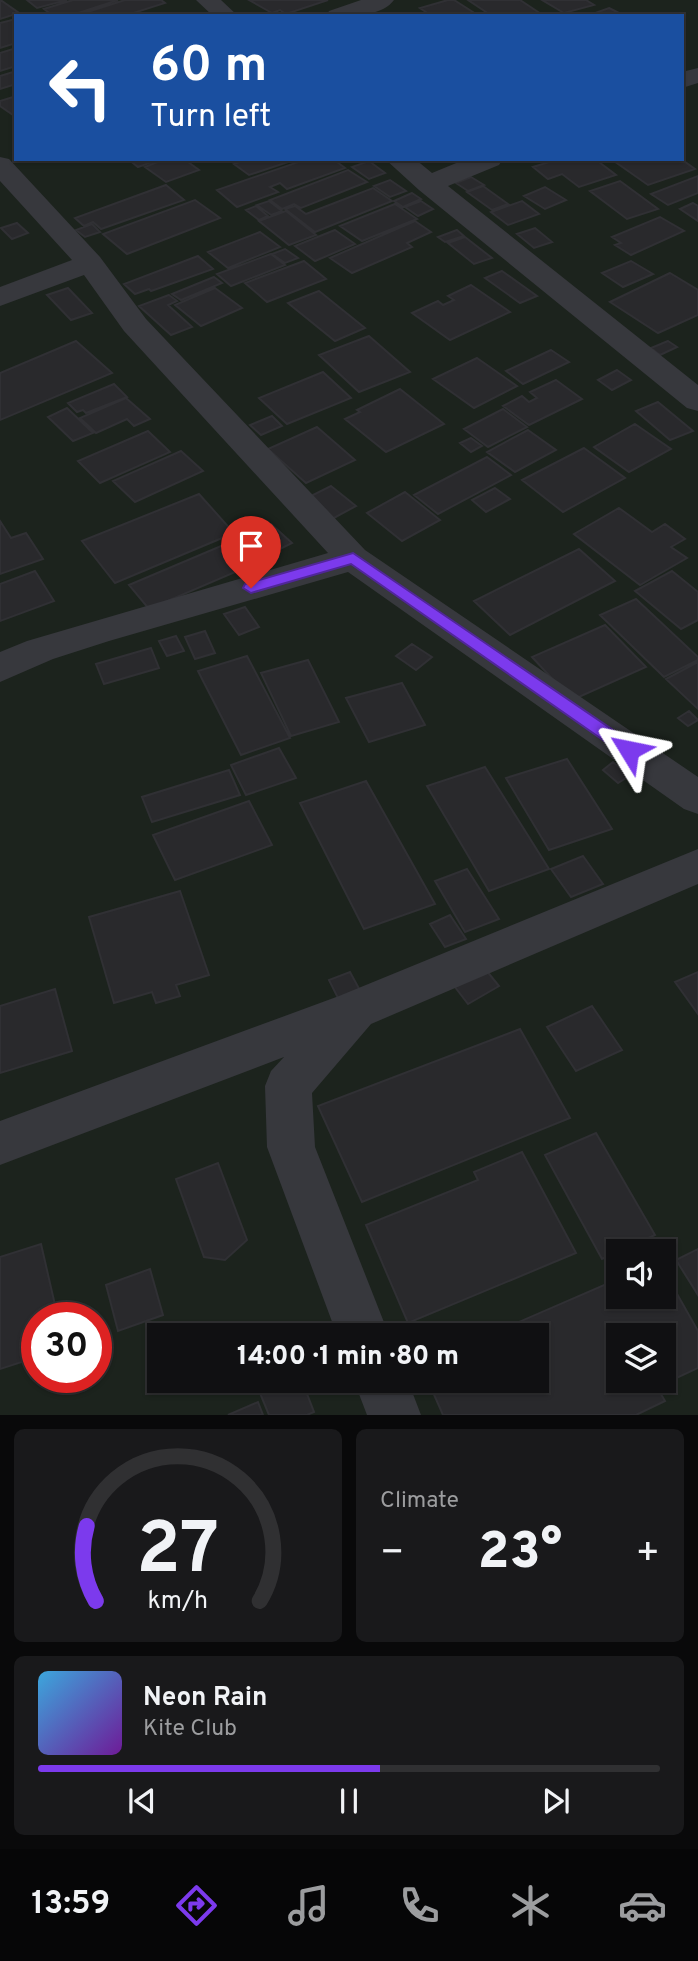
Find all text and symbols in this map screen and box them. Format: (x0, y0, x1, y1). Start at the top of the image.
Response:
text: 60 m (150, 37, 268, 99)
icon: left (35, 42, 126, 133)
text: Turn left (150, 98, 271, 138)
pin (221, 516, 281, 588)
icon: arrive (232, 527, 270, 565)
position arrow (592, 713, 666, 787)
map controls (606, 1239, 676, 1393)
button: sound (606, 1239, 676, 1309)
speed limit sign: 30 (21, 1302, 112, 1393)
button: layers (606, 1323, 676, 1393)
text: 14:00 · 1 min · 80 m (237, 1341, 459, 1374)
text: Climate (380, 1487, 459, 1516)
text: 27 (137, 1508, 219, 1600)
text: 23° (478, 1521, 562, 1587)
text: − (380, 1530, 405, 1579)
text: + (635, 1530, 660, 1579)
text: km/h (148, 1586, 208, 1618)
text: Neon Rain (143, 1682, 268, 1715)
text: Kite Club (143, 1715, 237, 1744)
icon: previous (123, 1782, 161, 1820)
icon: pause (330, 1782, 368, 1820)
icon: next (537, 1782, 575, 1820)
icon: directions (172, 1881, 221, 1930)
icon: music (284, 1881, 333, 1930)
icon: phone (395, 1881, 444, 1930)
icon: climate (506, 1881, 555, 1930)
icon: car (618, 1881, 667, 1930)
text: 13:59 (31, 1885, 110, 1925)

